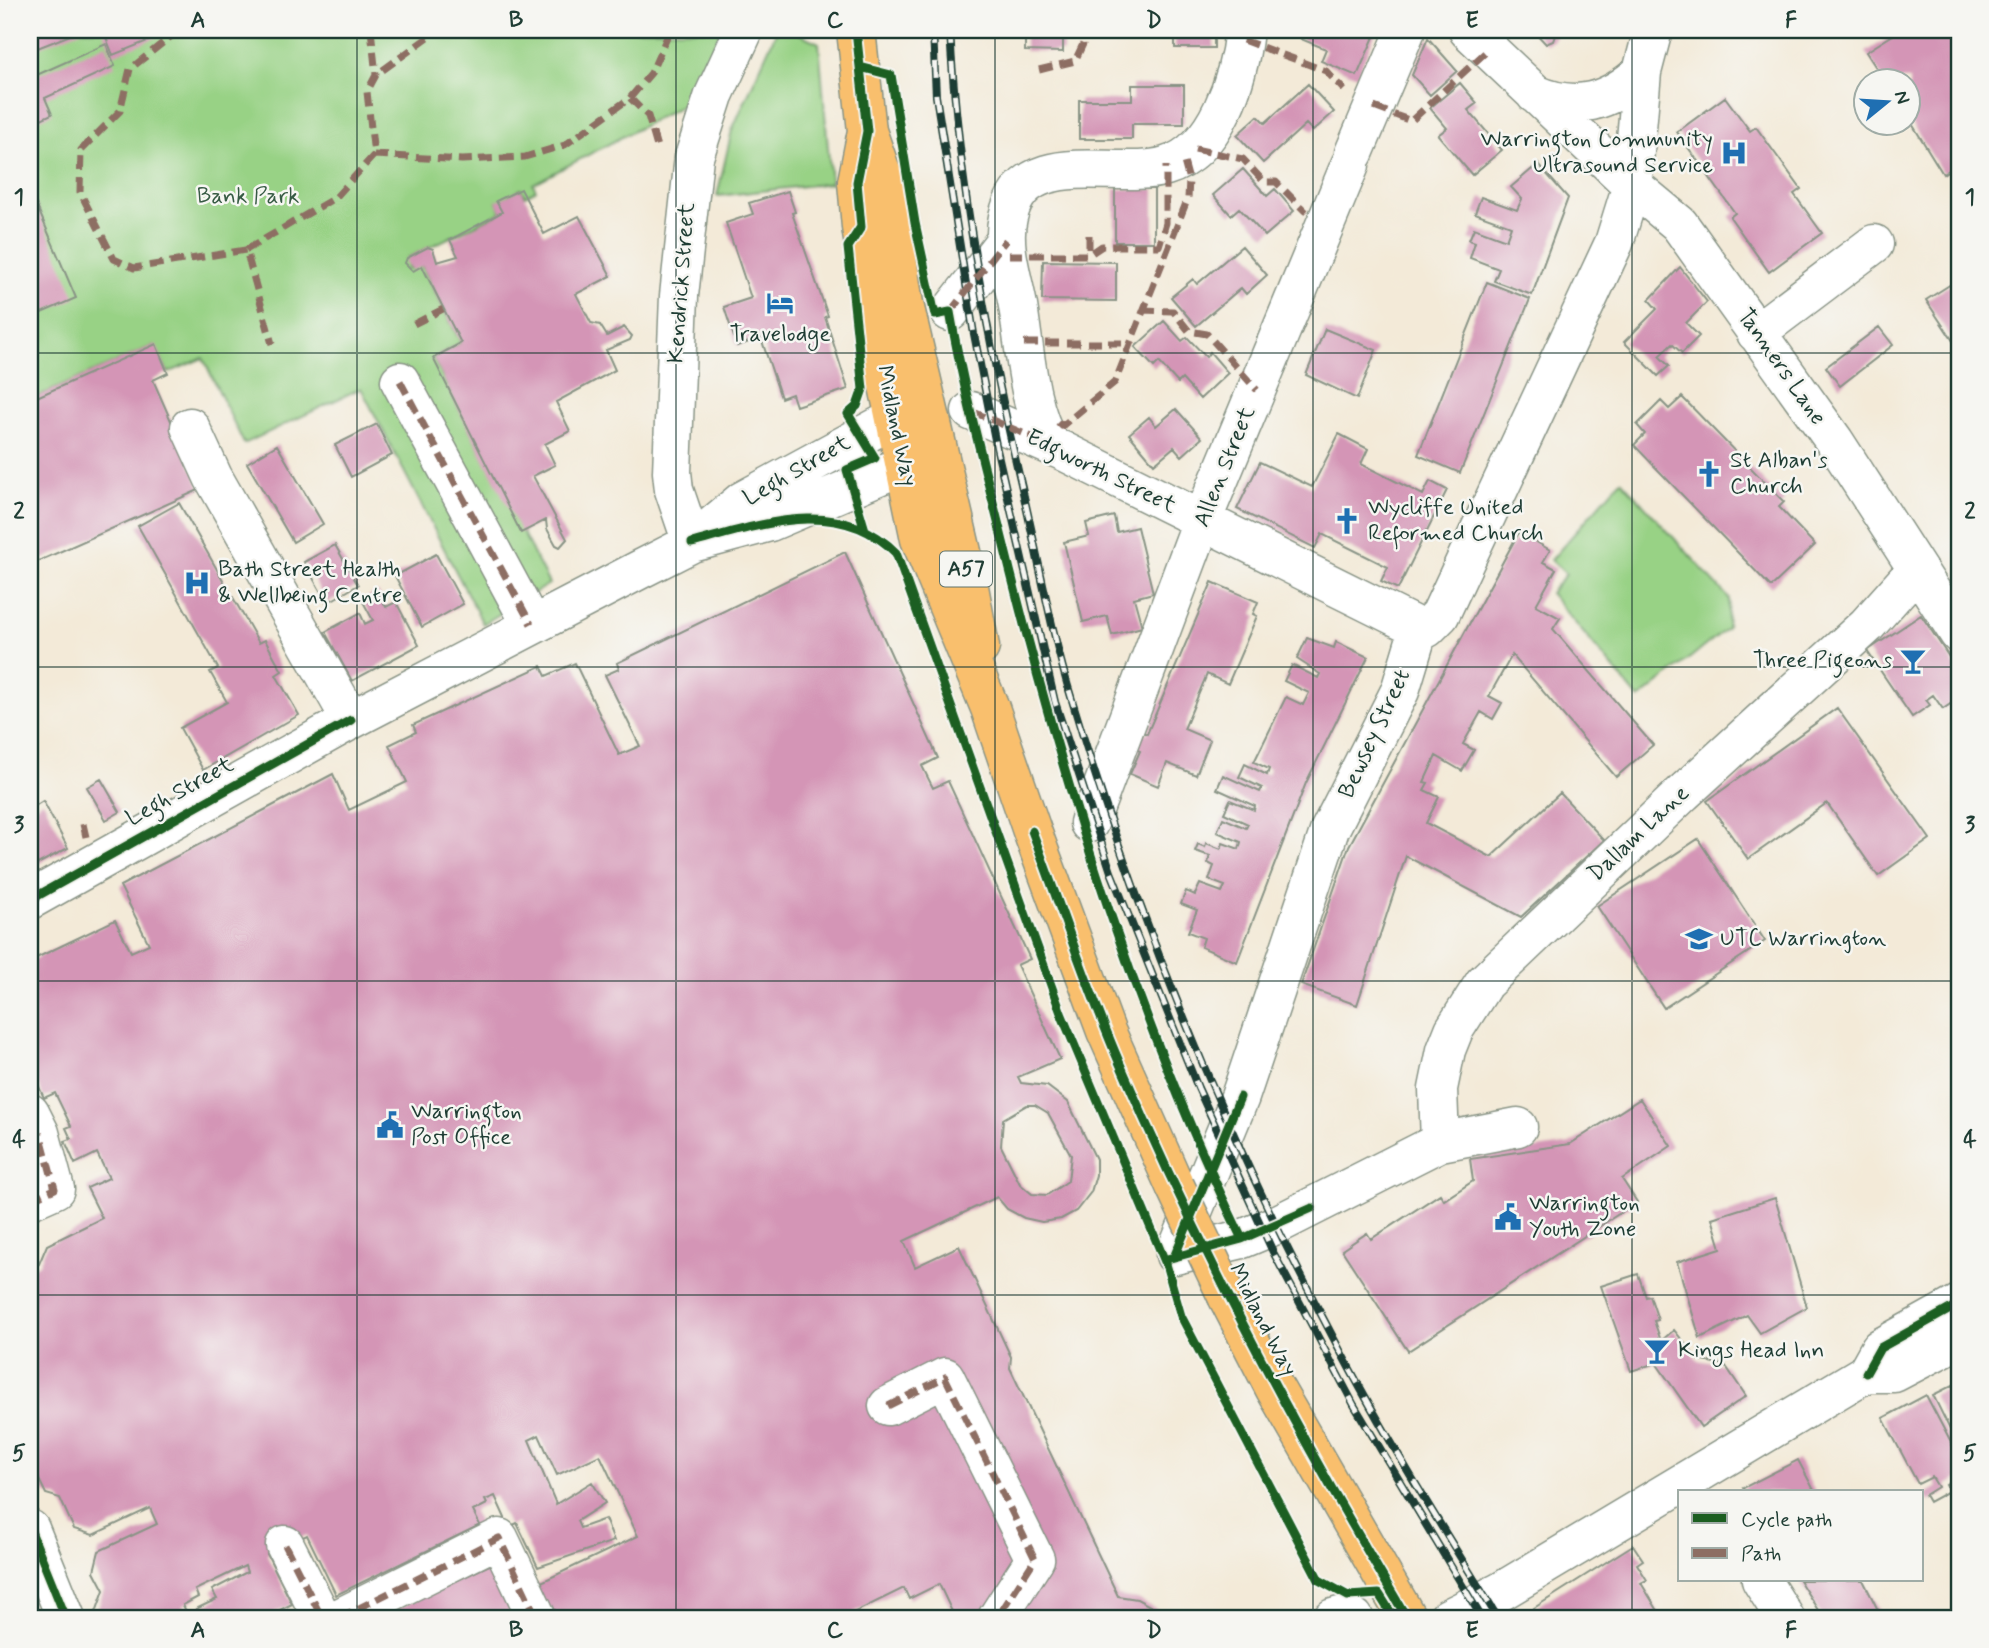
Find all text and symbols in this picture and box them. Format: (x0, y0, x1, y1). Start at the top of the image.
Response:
text: A (190, 6, 206, 36)
text: B (509, 6, 524, 36)
text: C (827, 6, 844, 36)
text: D (1146, 6, 1162, 36)
text: E (1465, 6, 1479, 36)
text: F (1785, 6, 1797, 36)
north arrow (1853, 66, 1923, 136)
text: N (1888, 87, 1916, 107)
place label: Warrington Community Ultrasound Service (1481, 125, 1713, 181)
hospital icon: Warrington Community Ultrasound Service (1719, 138, 1749, 168)
park label: Bank Park (197, 182, 299, 212)
text: 1 (14, 183, 24, 213)
text: 1 (1965, 183, 1975, 213)
street label: Kendrick Street (661, 201, 703, 364)
hotel icon: Travelodge (765, 288, 795, 318)
street label: Tanners Lane (1730, 303, 1832, 431)
place label: Travelodge (730, 320, 831, 352)
street label: Midland Way (869, 363, 923, 489)
street label: Allen Street (1187, 402, 1263, 532)
street label: Edgworth Street (1020, 423, 1181, 523)
street label: Legh Street (738, 428, 857, 515)
place label: St Alban's Church (1730, 446, 1828, 502)
church icon: St Alban's Church (1694, 459, 1724, 489)
place label: Wycliffe United Reformed Church (1368, 493, 1544, 550)
text: 2 (13, 497, 25, 527)
text: 2 (1964, 497, 1976, 527)
church icon: Wycliffe United Reformed Church (1332, 506, 1362, 536)
road number: A57 (940, 552, 992, 586)
place label: Bath Street Health & Wellbeing Centre (218, 555, 402, 613)
hospital icon: Bath Street Health & Wellbeing Centre (182, 568, 212, 598)
place label: Three Pigeons (1753, 646, 1892, 678)
bar icon: Three Pigeons (1898, 646, 1928, 676)
street label: Bewsey Street (1332, 665, 1418, 803)
street label: Legh Street (121, 750, 241, 836)
street label: Dallam Lane (1582, 779, 1696, 889)
text: 3 (14, 811, 25, 841)
text: 3 (1965, 811, 1976, 841)
school or university icon: UTC Warrington (1684, 924, 1714, 954)
place label: UTC Warrington (1720, 924, 1886, 954)
place label: Warrington Post Office (411, 1097, 522, 1153)
public building icon: Warrington Post Office (375, 1110, 405, 1140)
text: 4 (12, 1125, 26, 1155)
text: 4 (1963, 1125, 1977, 1155)
place label: Warrington Youth Zone (1529, 1189, 1640, 1245)
public building icon: Warrington Youth Zone (1493, 1202, 1523, 1232)
street label: Midland Way (1221, 1258, 1303, 1382)
bar icon: Kings Head Inn (1642, 1336, 1672, 1366)
place label: Kings Head Inn (1678, 1336, 1824, 1368)
text: 5 (12, 1439, 26, 1469)
text: 5 (1963, 1439, 1977, 1469)
legend (1678, 1490, 1923, 1582)
text: Cycle path (1741, 1506, 1832, 1534)
text: Path (1741, 1540, 1781, 1568)
text: A (190, 1616, 206, 1646)
text: B (509, 1616, 524, 1646)
text: C (827, 1616, 844, 1646)
text: D (1146, 1616, 1162, 1646)
text: E (1465, 1616, 1479, 1646)
text: F (1785, 1616, 1797, 1646)

